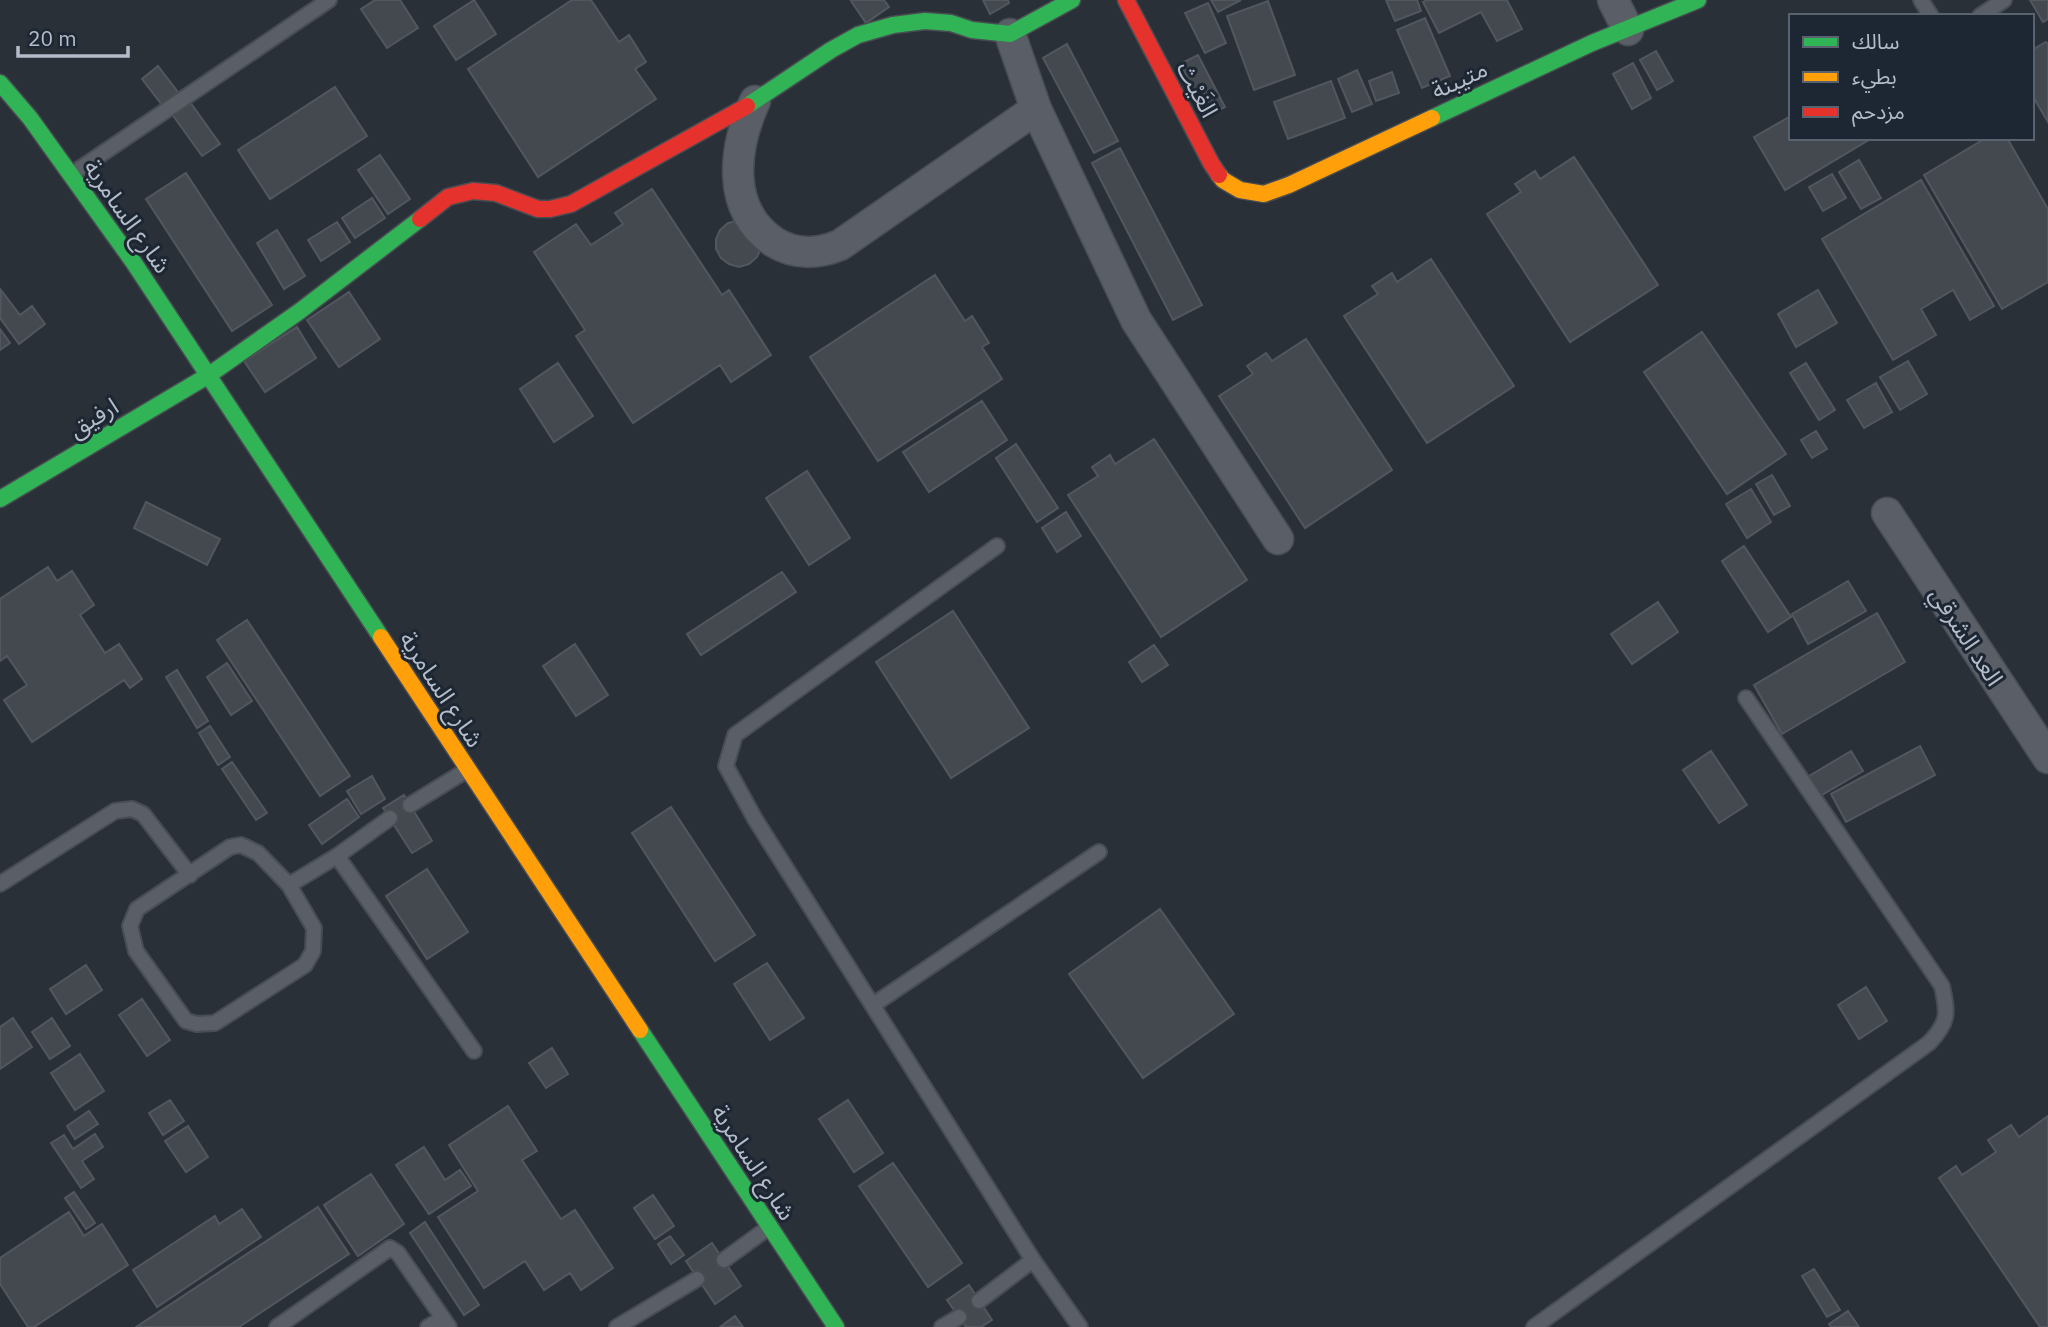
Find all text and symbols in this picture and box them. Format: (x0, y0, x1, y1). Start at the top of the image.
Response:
scale bar (18, 14, 128, 58)
legend (1789, 14, 2034, 140)
text: 20 m (28, 24, 77, 52)
text: سالك (1852, 27, 1899, 55)
street label: متيبنة (1426, 52, 1492, 106)
street label: الغَيْث (1170, 55, 1226, 123)
text: بطيء (1852, 62, 1897, 93)
text: مزدحم (1852, 97, 1905, 127)
street label: شارع السامرية (75, 153, 179, 280)
street label: ارفيق (62, 390, 124, 444)
street label: العد الشرقي (1920, 580, 2011, 694)
street label: شارع السامرية (391, 625, 491, 754)
street label: شارع السامرية (703, 1098, 803, 1227)

